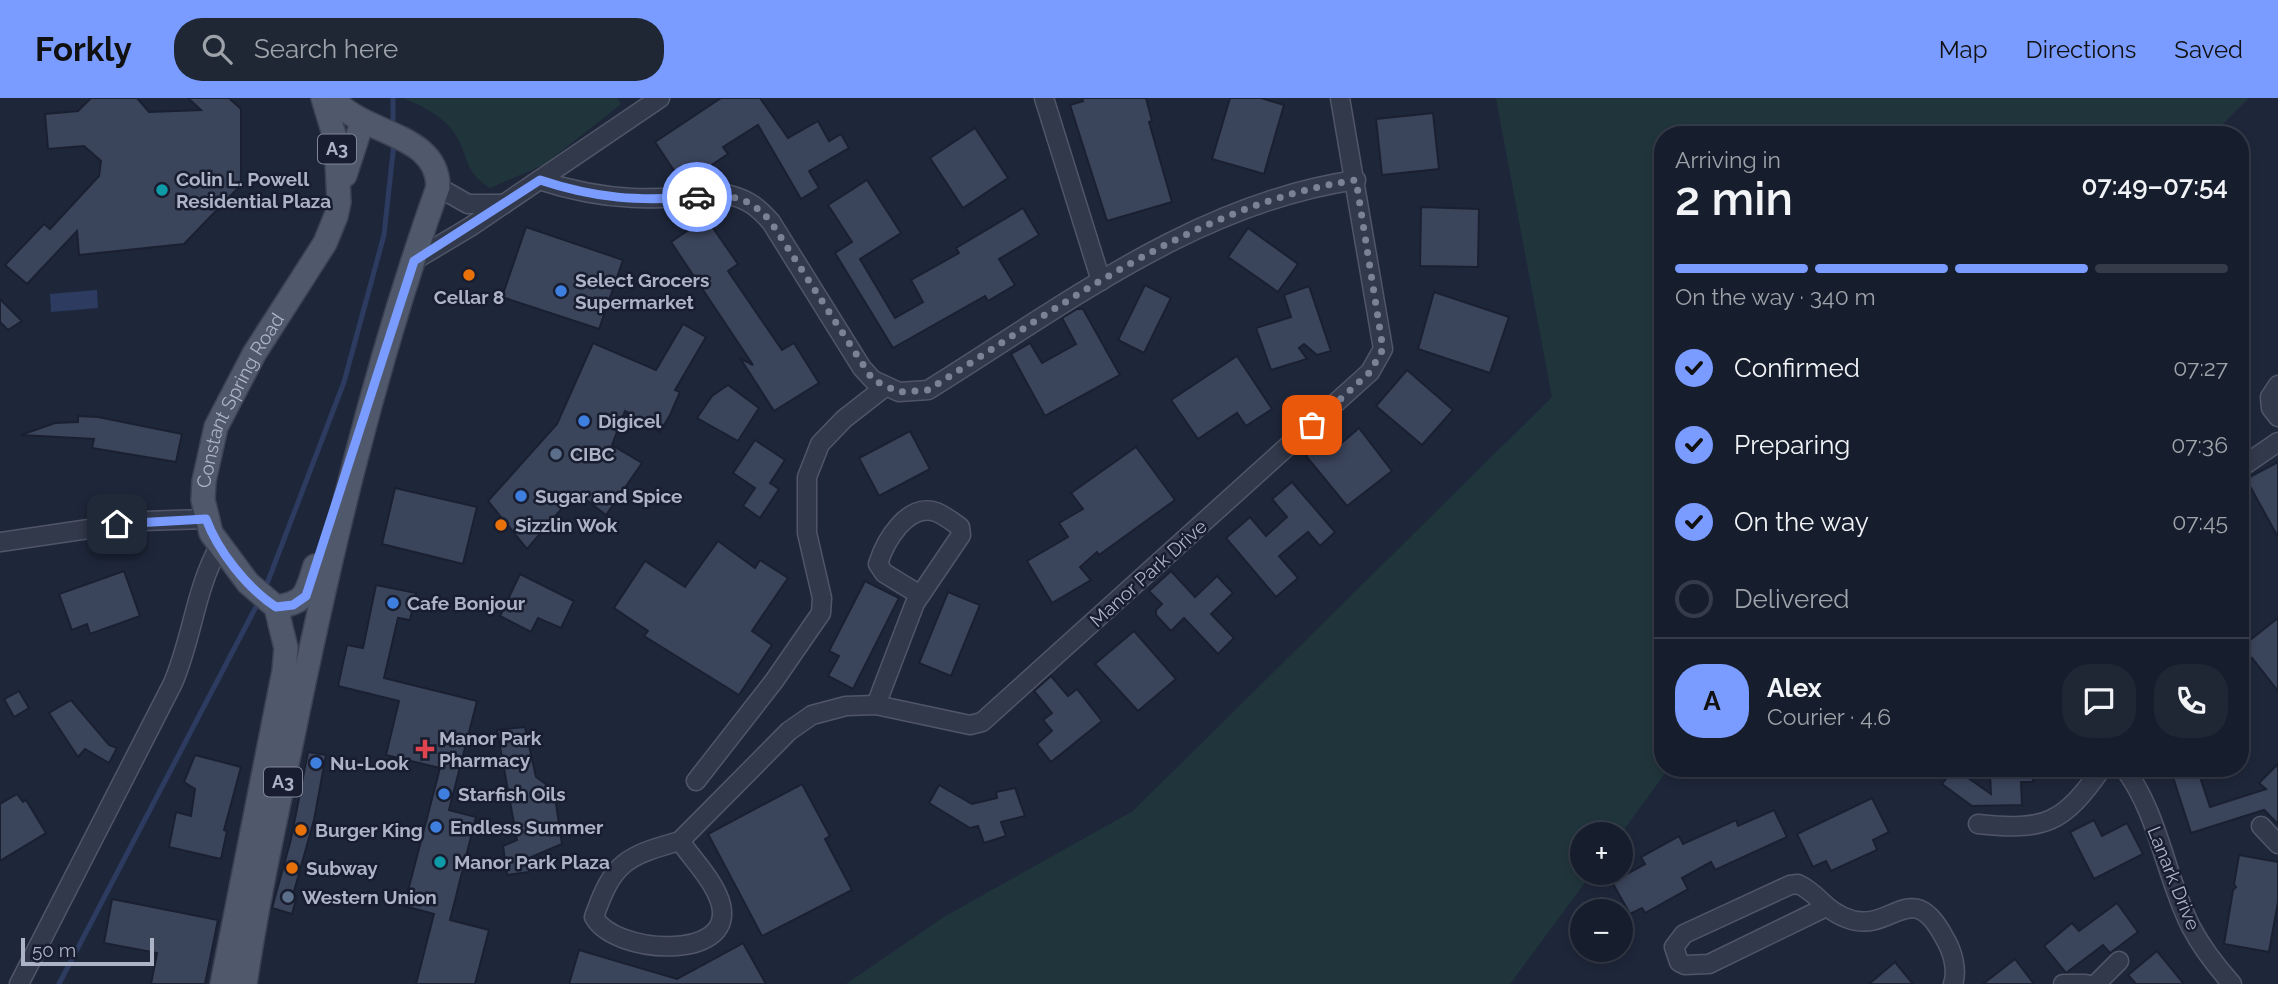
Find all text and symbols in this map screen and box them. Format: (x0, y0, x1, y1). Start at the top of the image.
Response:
search box (174, 18, 664, 81)
text: Forkly (35, 30, 132, 69)
icon: search (198, 30, 236, 68)
text: Search here (254, 34, 398, 64)
text: Map (1939, 35, 1988, 64)
text: Directions (2026, 35, 2136, 64)
text: Saved (2174, 35, 2243, 64)
road number: A3 (318, 134, 356, 164)
text: Arriving in (1675, 146, 1781, 173)
courier (662, 162, 732, 232)
place label: Colin L. Powell Residential Plaza (176, 168, 331, 212)
text: 07:49–07:54 (2082, 171, 2228, 201)
text: 2 min (1675, 172, 1793, 226)
icon: car (678, 178, 716, 216)
marker: Colin L. Powell Residential Plaza (154, 182, 170, 198)
marker: Cellar 8 (461, 267, 477, 283)
place label: Select Grocers Supermarket (575, 269, 709, 313)
marker: Select Grocers Supermarket (553, 283, 569, 299)
text: On the way · 340 m (1675, 283, 1876, 310)
place label: Cellar 8 (434, 286, 504, 308)
street label: Constant Spring Road (193, 309, 288, 488)
icon: check (1675, 349, 1713, 387)
text: Confirmed (1734, 353, 1860, 383)
text: 07:27 (2173, 354, 2228, 381)
pin (1282, 395, 1342, 455)
icon: bag (1293, 406, 1331, 444)
place label: Digicel (598, 410, 662, 432)
marker: Digicel (576, 413, 592, 429)
icon: check (1675, 426, 1713, 464)
text: Preparing (1734, 430, 1850, 460)
text: 07:36 (2171, 431, 2228, 458)
place label: CIBC (570, 443, 614, 465)
marker: CIBC (548, 446, 564, 462)
place label: Sugar and Spice (535, 485, 682, 507)
marker: Sugar and Spice (513, 488, 529, 504)
pin (87, 494, 147, 554)
icon: check (1675, 503, 1713, 541)
icon: home (98, 505, 136, 543)
text: On the way (1734, 507, 1869, 537)
text: 07:45 (2172, 508, 2228, 535)
place label: Sizzlin Wok (515, 514, 618, 536)
street label: Manor Park Drive (1085, 515, 1211, 631)
marker: Sizzlin Wok (493, 517, 509, 533)
text: Delivered (1734, 584, 1849, 614)
place label: Cafe Bonjour (407, 592, 526, 614)
marker: Cafe Bonjour (385, 595, 401, 611)
button: chat (2062, 664, 2136, 738)
button: phone (2154, 664, 2228, 738)
text: Alex (1767, 673, 1822, 703)
text: A (1703, 686, 1721, 716)
text: Courier · 4.6 (1767, 703, 1891, 730)
place label: Manor Park Pharmacy (439, 727, 542, 771)
marker: Manor Park Pharmacy (417, 741, 433, 757)
place label: Nu-Look (330, 752, 409, 774)
marker: Nu-Look (308, 755, 324, 771)
road number: A3 (264, 768, 302, 796)
place label: Starfish Oils (458, 783, 566, 805)
marker: Starfish Oils (436, 786, 452, 802)
place label: Endless Summer (450, 816, 604, 838)
place label: Burger King (315, 819, 423, 841)
marker: Endless Summer (428, 819, 444, 835)
marker: Burger King (293, 822, 309, 838)
map controls (1570, 822, 1633, 962)
button: + (1570, 822, 1633, 885)
street label: Lanark Drive (2143, 823, 2205, 933)
place label: Manor Park Plaza (454, 851, 610, 873)
marker: Manor Park Plaza (432, 854, 448, 870)
place label: Subway (306, 857, 378, 879)
marker: Subway (284, 860, 300, 876)
place label: Western Union (302, 886, 437, 908)
marker: Western Union (280, 889, 296, 905)
button: − (1570, 899, 1633, 962)
scale bar (21, 935, 154, 967)
text: 50 m (32, 939, 76, 961)

